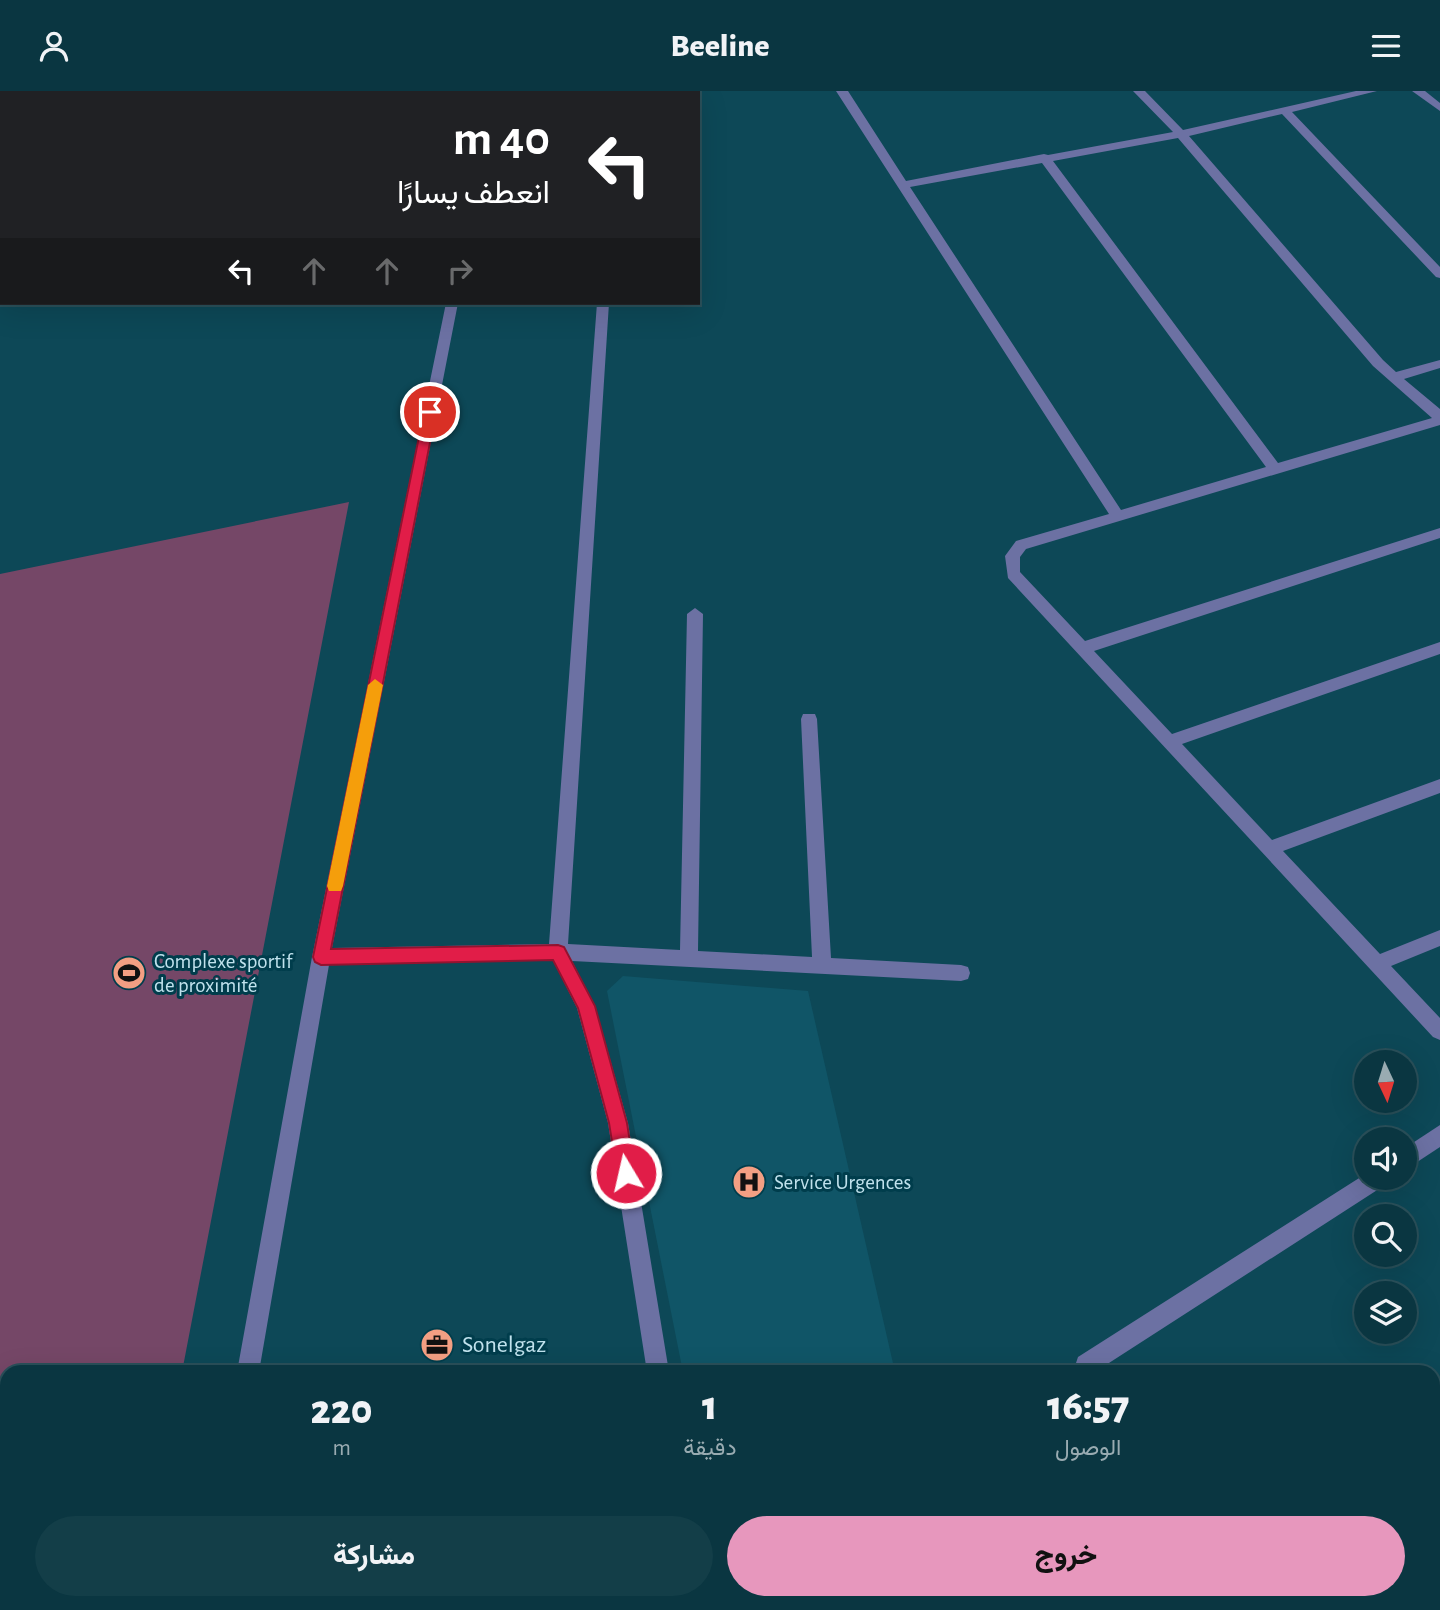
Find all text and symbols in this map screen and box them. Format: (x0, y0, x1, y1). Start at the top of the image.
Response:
icon: person (35, 27, 73, 65)
icon: menu (1367, 27, 1405, 65)
text: Beeline (670, 30, 770, 62)
text: 40 m (453, 115, 550, 164)
icon: left (574, 119, 665, 210)
text: انعطف يسارًا (397, 177, 550, 209)
icon: left (222, 252, 260, 290)
icon: ahead (295, 252, 333, 290)
icon: ahead (368, 252, 406, 290)
icon: right (441, 252, 479, 290)
pin (400, 382, 460, 442)
icon: arrive (411, 393, 449, 431)
place label: Complexe sportif de proximité (154, 951, 294, 996)
sports icon: Complexe sportif de proximité (110, 954, 148, 992)
north arrow (1354, 1050, 1418, 1113)
map controls (1354, 1050, 1417, 1344)
button: sound (1354, 1127, 1417, 1190)
position arrow (589, 1136, 663, 1210)
hospital icon: Service Urgences (730, 1163, 768, 1201)
place label: Service Urgences (774, 1172, 911, 1193)
button: search (1354, 1204, 1417, 1267)
button: layers (1354, 1281, 1417, 1344)
office icon: Sonelgaz (418, 1326, 456, 1364)
place label: Sonelgaz (462, 1333, 546, 1357)
text: 1 (702, 1385, 718, 1427)
text: 16:57 (1047, 1385, 1129, 1427)
text: 220 (311, 1389, 373, 1431)
text: m (332, 1437, 351, 1460)
text: دقيقة (683, 1437, 736, 1460)
text: الوصول (1055, 1437, 1121, 1460)
button: مشاركة (35, 1516, 713, 1596)
button: خروج (727, 1516, 1405, 1596)

